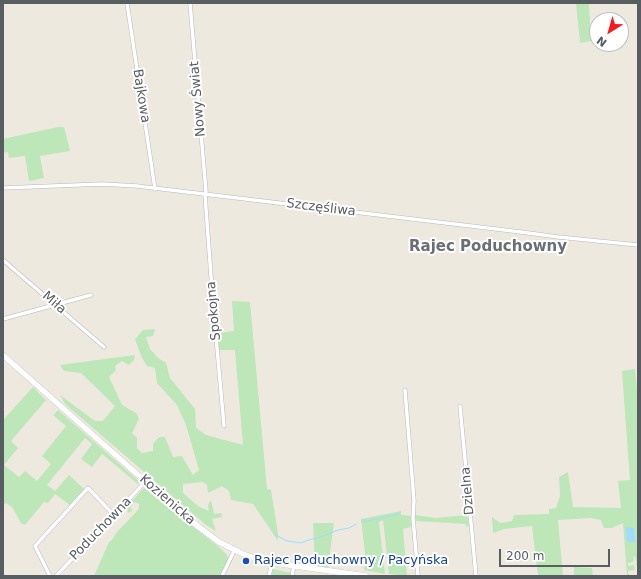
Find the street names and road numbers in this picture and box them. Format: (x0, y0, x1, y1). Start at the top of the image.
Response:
street label: Nowy Świat (187, 61, 209, 137)
street label: Bajkowa (129, 68, 153, 124)
street label: Szczęśliwa (285, 196, 357, 220)
street label: Spokojna (204, 281, 224, 341)
street label: Miła (39, 288, 69, 318)
street label: Dzielna (458, 466, 478, 516)
street label: Kozienicka (136, 472, 198, 528)
street label: Poduchowna (67, 494, 135, 564)

